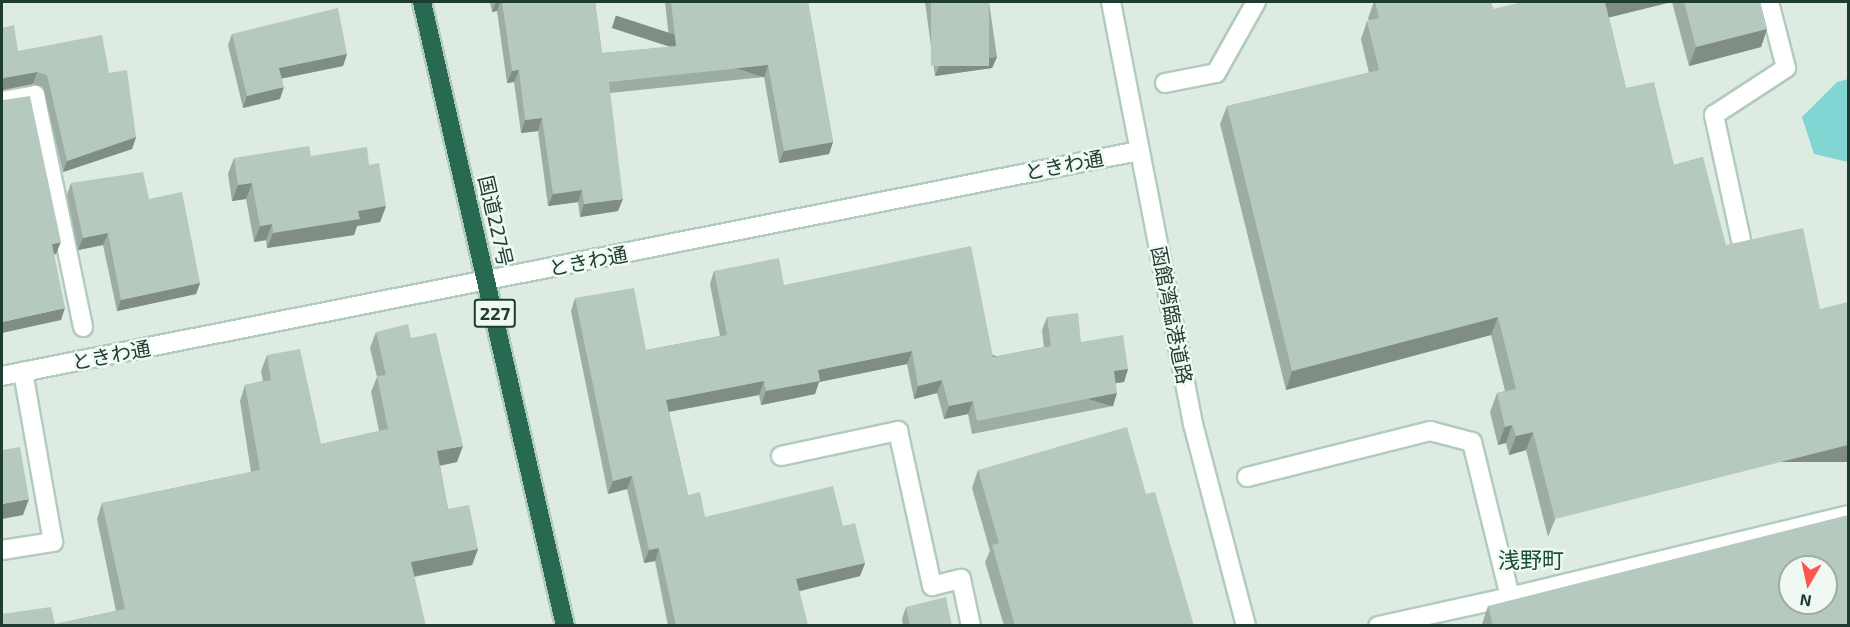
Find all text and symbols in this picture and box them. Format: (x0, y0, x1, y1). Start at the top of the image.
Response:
street label: ときわ通 (1022, 146, 1106, 184)
street label: 国道227号 (474, 173, 518, 269)
street label: ときわ通 (546, 242, 630, 280)
street label: 函館湾臨港道路 (1147, 244, 1197, 386)
road number: 227 (472, 298, 518, 328)
street label: ときわ通 (69, 336, 153, 374)
district label: 浅野町 (1498, 547, 1564, 573)
north arrow (1778, 555, 1838, 615)
text: N (1798, 591, 1813, 612)

